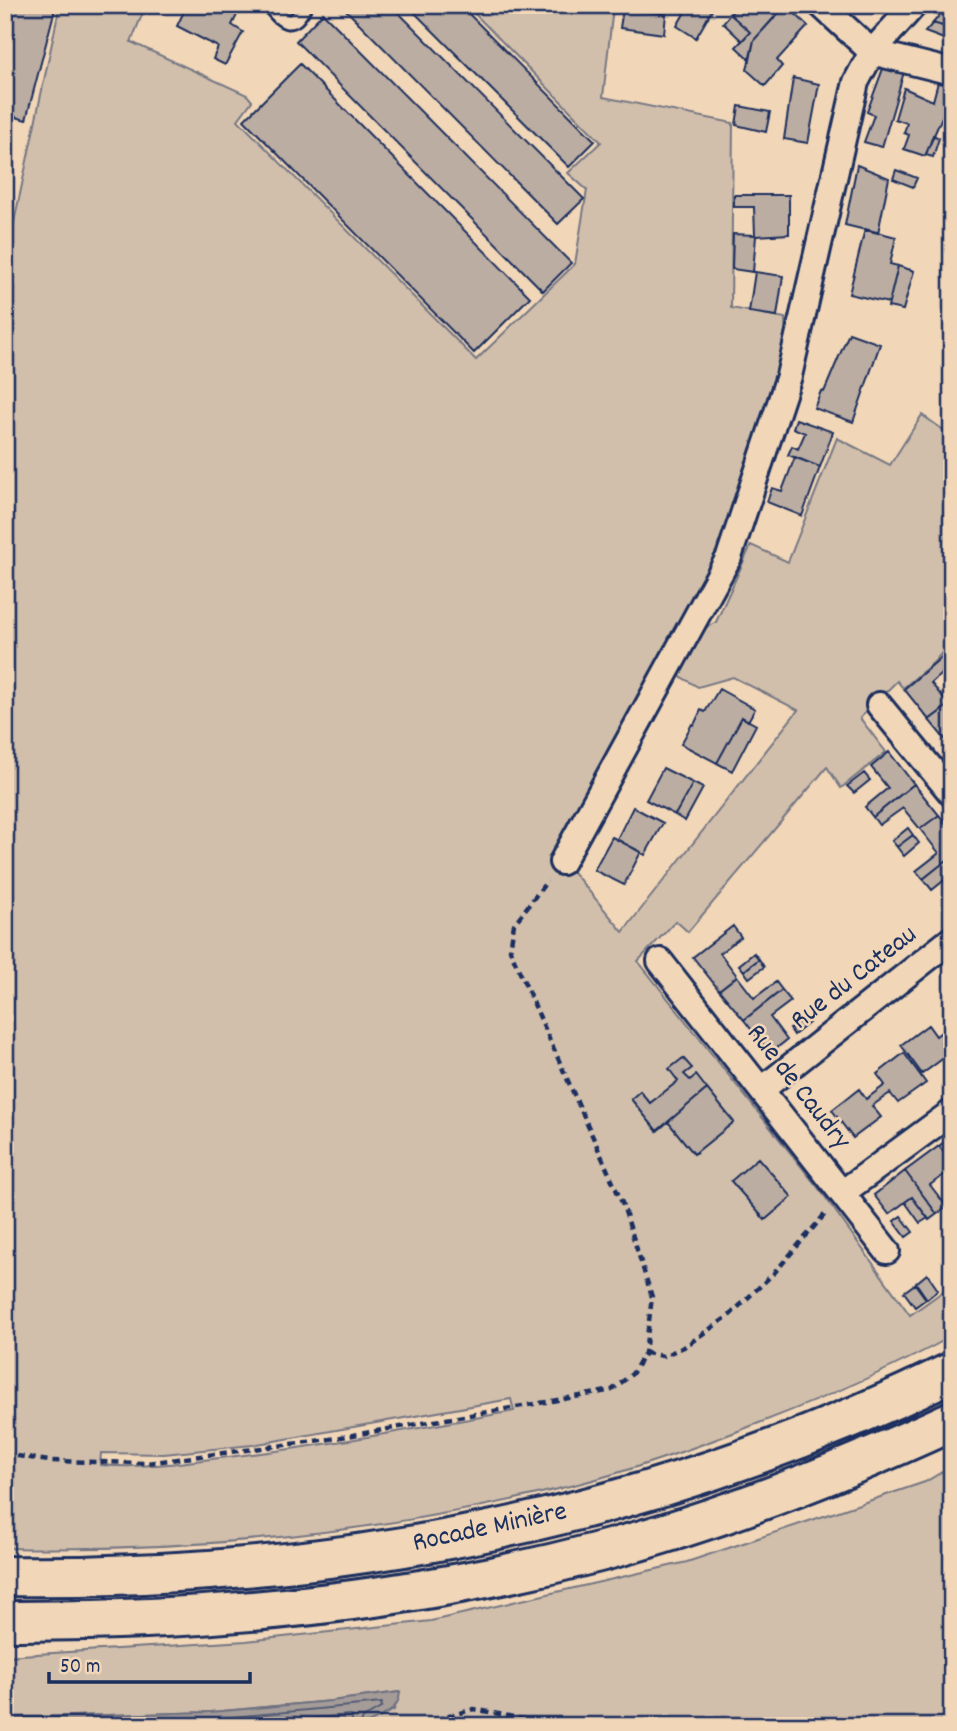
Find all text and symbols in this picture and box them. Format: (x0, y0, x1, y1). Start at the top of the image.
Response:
street label: Rue du Cateau (783, 917, 927, 1041)
street label: Rue de Caudry (735, 1017, 859, 1160)
street label: Rocade Minière (409, 1493, 571, 1565)
scale bar (49, 1640, 250, 1684)
text: 50 m (60, 1653, 100, 1683)

